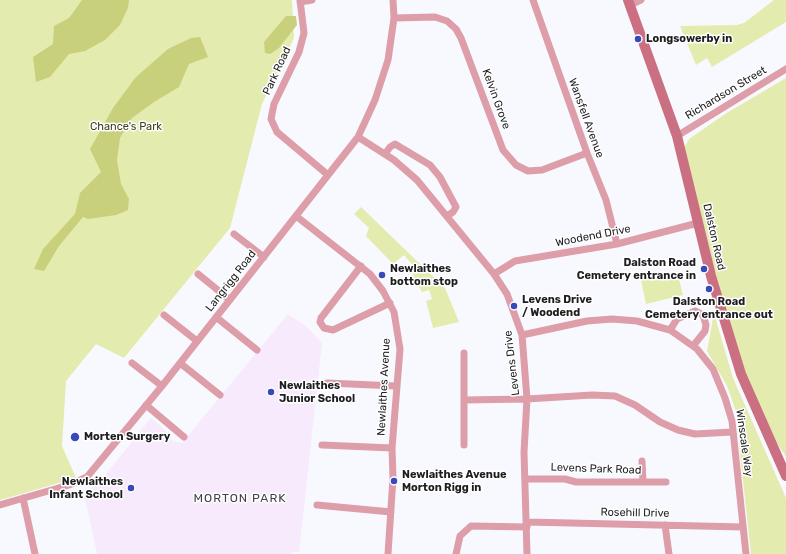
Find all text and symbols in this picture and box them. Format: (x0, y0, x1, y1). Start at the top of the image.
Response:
place label: Longsowerby in (646, 32, 732, 46)
marker: Longsowerby in (633, 34, 643, 44)
street label: Park Road (260, 45, 294, 97)
street label: Richardson Street (683, 64, 769, 122)
street label: Kelvin Grove (479, 67, 513, 131)
street label: Wansfell Avenue (565, 76, 607, 160)
park label: Chance's Park (90, 120, 162, 134)
street label: Dalston Road (700, 202, 728, 272)
street label: Woodend Drive (554, 222, 632, 250)
street label: Langrigg Road (203, 248, 259, 314)
place label: Dalston Road Cemetery entrance in (577, 256, 696, 282)
place label: Newlaithes bottom stop (390, 262, 458, 288)
marker: Dalston Road Cemetery entrance in (699, 264, 709, 274)
marker: Newlaithes bottom stop (377, 270, 387, 280)
marker: Dalston Road Cemetery entrance out (704, 284, 714, 294)
place label: Levens Drive / Woodend (522, 293, 592, 319)
place label: Dalston Road Cemetery entrance out (645, 295, 773, 321)
marker: Levens Drive / Woodend (509, 301, 519, 311)
street label: Levens Drive (501, 330, 523, 396)
street label: Newlaithes Avenue (375, 338, 393, 436)
place label: Newlaithes Junior School (279, 379, 355, 405)
marker: Newlaithes Junior School (266, 387, 276, 397)
street label: Winscale Way (733, 408, 755, 478)
place label: Morten Surgery (84, 430, 170, 444)
marker: Morten Surgery (69, 431, 81, 443)
street label: Levens Park Road (550, 461, 642, 477)
place label: Newlaithes Avenue Morton Rigg in (402, 468, 506, 494)
place label: Newlaithes Infant School (49, 475, 123, 501)
marker: Newlaithes Avenue Morton Rigg in (389, 476, 399, 486)
marker: Newlaithes Infant School (126, 483, 136, 493)
district label: MORTON PARK (194, 492, 286, 506)
street label: Rosehill Drive (600, 506, 670, 520)

